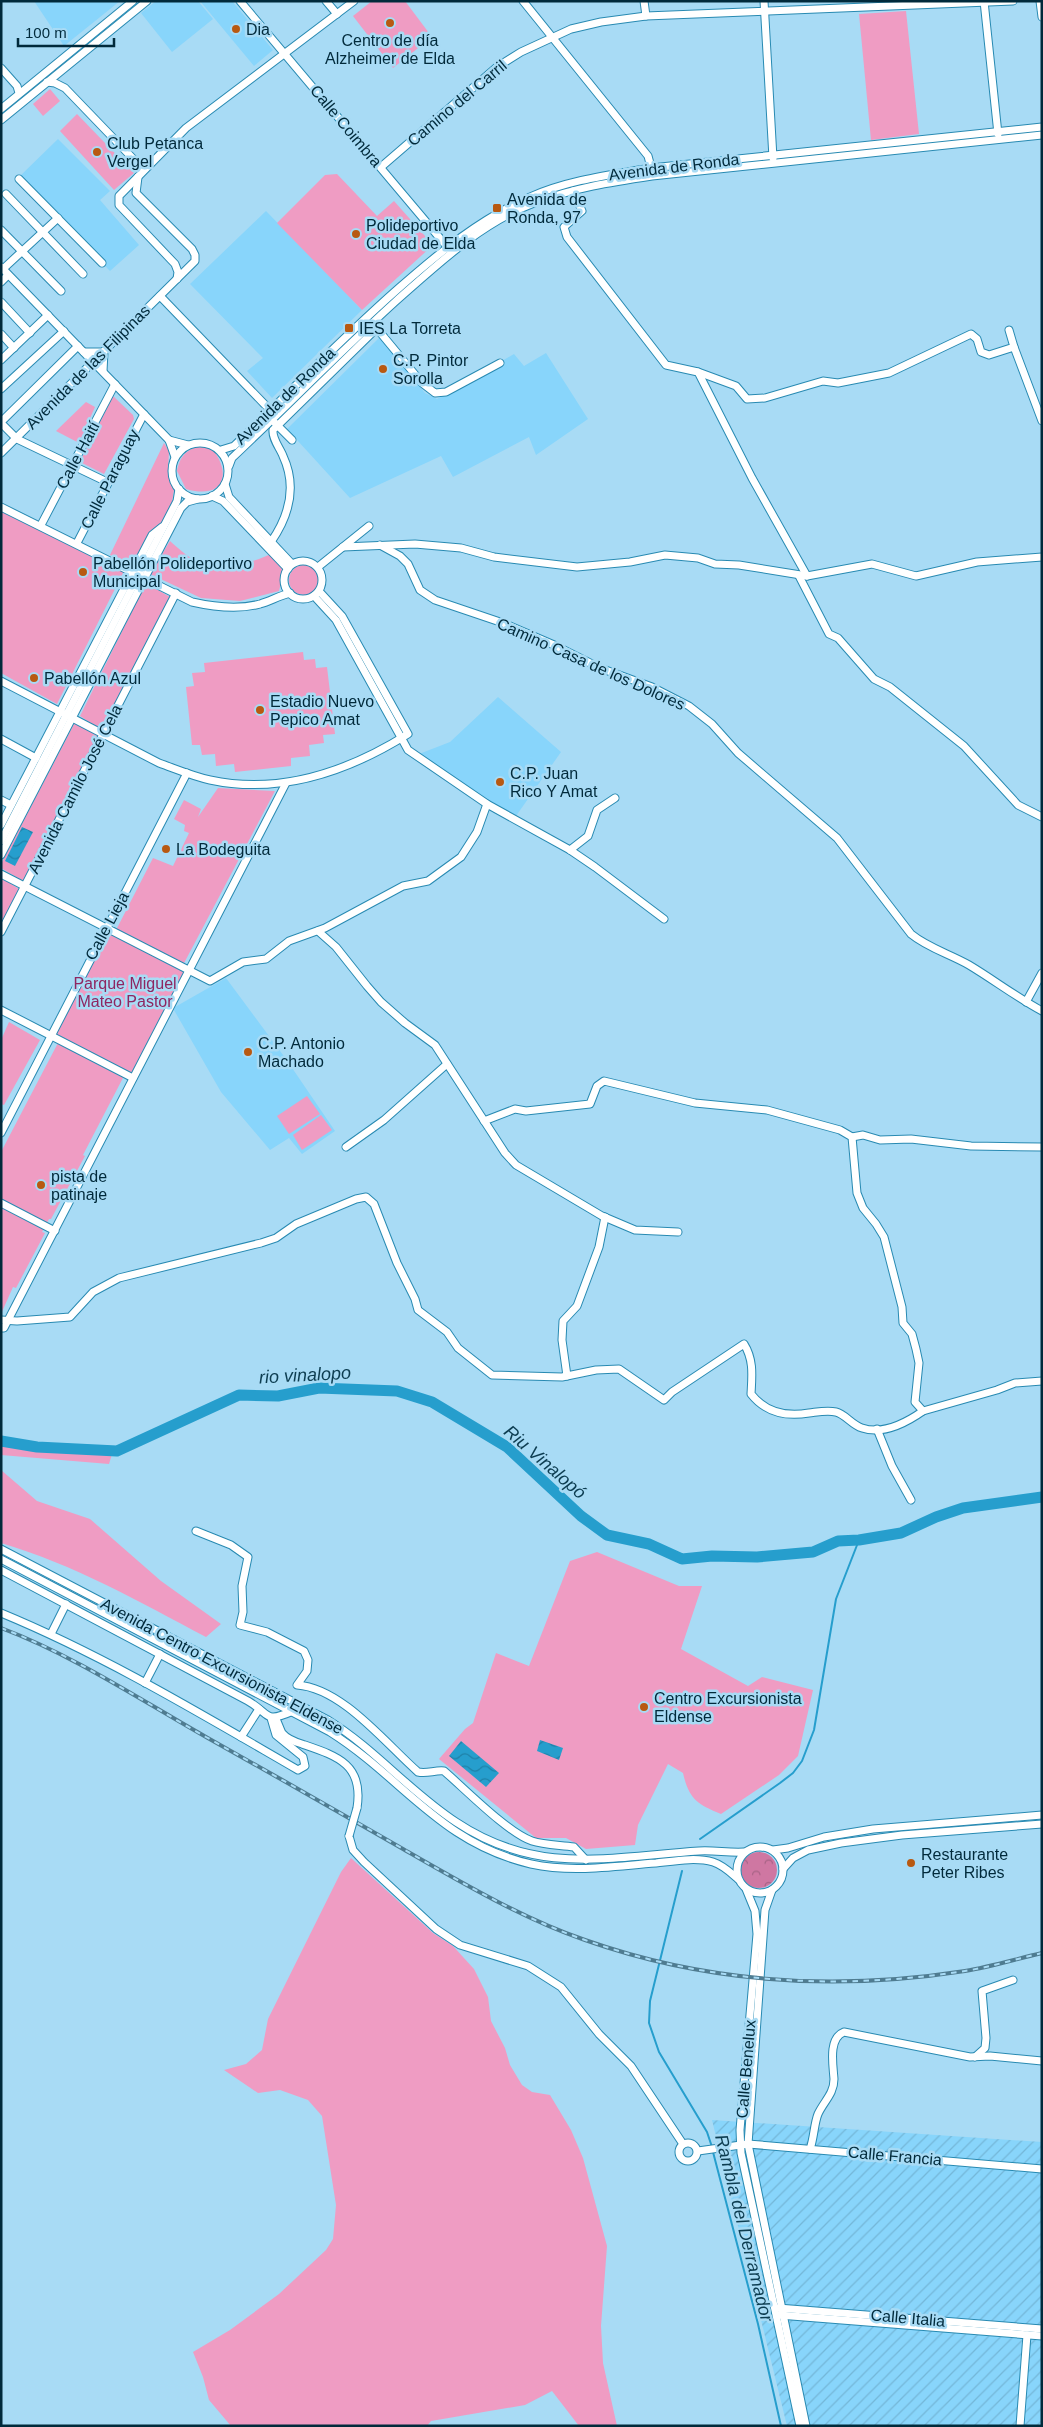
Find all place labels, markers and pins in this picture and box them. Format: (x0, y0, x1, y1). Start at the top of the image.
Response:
marker: Centro de día Alzheimer de Elda (384, 17, 396, 29)
place label: Dia (246, 21, 270, 38)
marker: Dia (230, 23, 242, 35)
place label: Centro de día Alzheimer de Elda (325, 32, 455, 67)
place label: Club Petanca Vergel (107, 135, 203, 170)
marker: Club Petanca Vergel (91, 146, 103, 158)
place label: Avenida de Ronda, 97 (507, 191, 587, 226)
marker: Avenida de Ronda, 97 (491, 202, 503, 214)
place label: Polideportivo Ciudad de Elda (366, 217, 476, 252)
marker: Polideportivo Ciudad de Elda (350, 228, 362, 240)
place label: IES La Torreta (359, 320, 461, 337)
marker: IES La Torreta (343, 322, 355, 334)
place label: C.P. Pintor Sorolla (393, 352, 469, 387)
marker: C.P. Pintor Sorolla (377, 363, 389, 375)
place label: Pabellón Polideportivo Municipal (93, 555, 252, 590)
marker: Pabellón Polideportivo Municipal (77, 566, 89, 578)
place label: Pabellón Azul (44, 670, 141, 687)
marker: Pabellón Azul (28, 672, 40, 684)
place label: Estadio Nuevo Pepico Amat (270, 693, 374, 728)
marker: Estadio Nuevo Pepico Amat (254, 704, 266, 716)
place label: C.P. Juan Rico Y Amat (510, 765, 598, 800)
marker: C.P. Juan Rico Y Amat (494, 776, 506, 788)
place label: La Bodeguita (176, 841, 270, 858)
marker: La Bodeguita (160, 843, 172, 855)
place label: C.P. Antonio Machado (258, 1035, 345, 1070)
marker: C.P. Antonio Machado (242, 1046, 254, 1058)
place label: pista de patinaje (51, 1168, 107, 1203)
marker: pista de patinaje (35, 1179, 47, 1191)
place label: Centro Excursionista Eldense (654, 1690, 802, 1725)
marker: Centro Excursionista Eldense (638, 1701, 650, 1713)
place label: Restaurante Peter Ribes (921, 1846, 1008, 1881)
marker: Restaurante Peter Ribes (905, 1857, 917, 1869)

